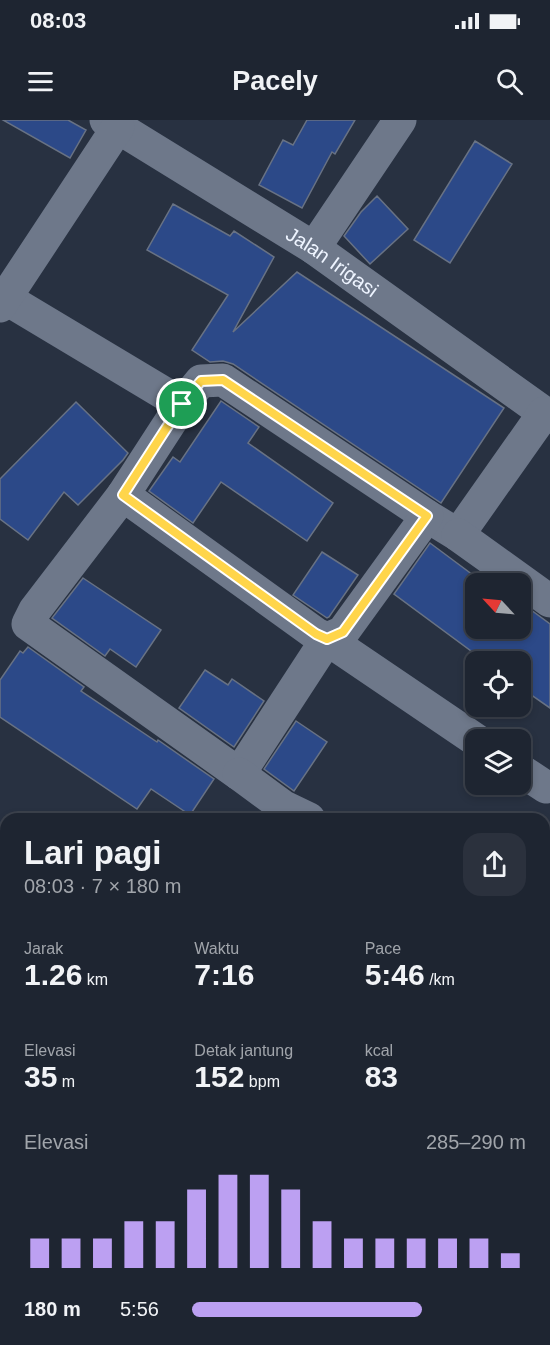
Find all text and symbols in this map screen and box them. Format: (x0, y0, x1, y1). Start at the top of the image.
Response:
text: 08:03 (30, 8, 86, 33)
icon: menu (24, 65, 57, 98)
icon: search (493, 65, 526, 98)
text: Pacely (232, 66, 318, 96)
street label: Jalan Irigasi (282, 223, 382, 301)
pin (156, 378, 207, 429)
icon: arrive (165, 387, 198, 420)
north arrow (465, 573, 531, 639)
map controls (465, 573, 531, 795)
button: locate (465, 651, 531, 717)
button: layers (465, 729, 531, 795)
button: share (463, 833, 526, 896)
text: Lari pagi (24, 834, 162, 871)
text: 08:03 · 7 × 180 m (24, 875, 181, 897)
text: Jarak (24, 940, 63, 957)
text: Waktu (194, 940, 239, 957)
text: Pace (365, 940, 401, 957)
text: 1.26 (24, 958, 82, 991)
text: 7:16 (194, 958, 254, 991)
text: 5:46 (365, 958, 425, 991)
text: km (82, 971, 108, 988)
text: /km (425, 971, 455, 988)
text: Elevasi (24, 1042, 76, 1059)
text: Detak jantung (194, 1042, 293, 1059)
text: kcal (365, 1042, 393, 1059)
text: 35 (24, 1060, 57, 1093)
text: 152 (194, 1060, 244, 1093)
text: 83 (365, 1060, 398, 1093)
text: m (57, 1073, 75, 1090)
text: bpm (244, 1073, 280, 1090)
text: Elevasi (24, 1131, 88, 1153)
text: 285–290 m (426, 1131, 526, 1153)
text: 180 m (24, 1298, 81, 1320)
text: 5:56 (120, 1298, 159, 1320)

